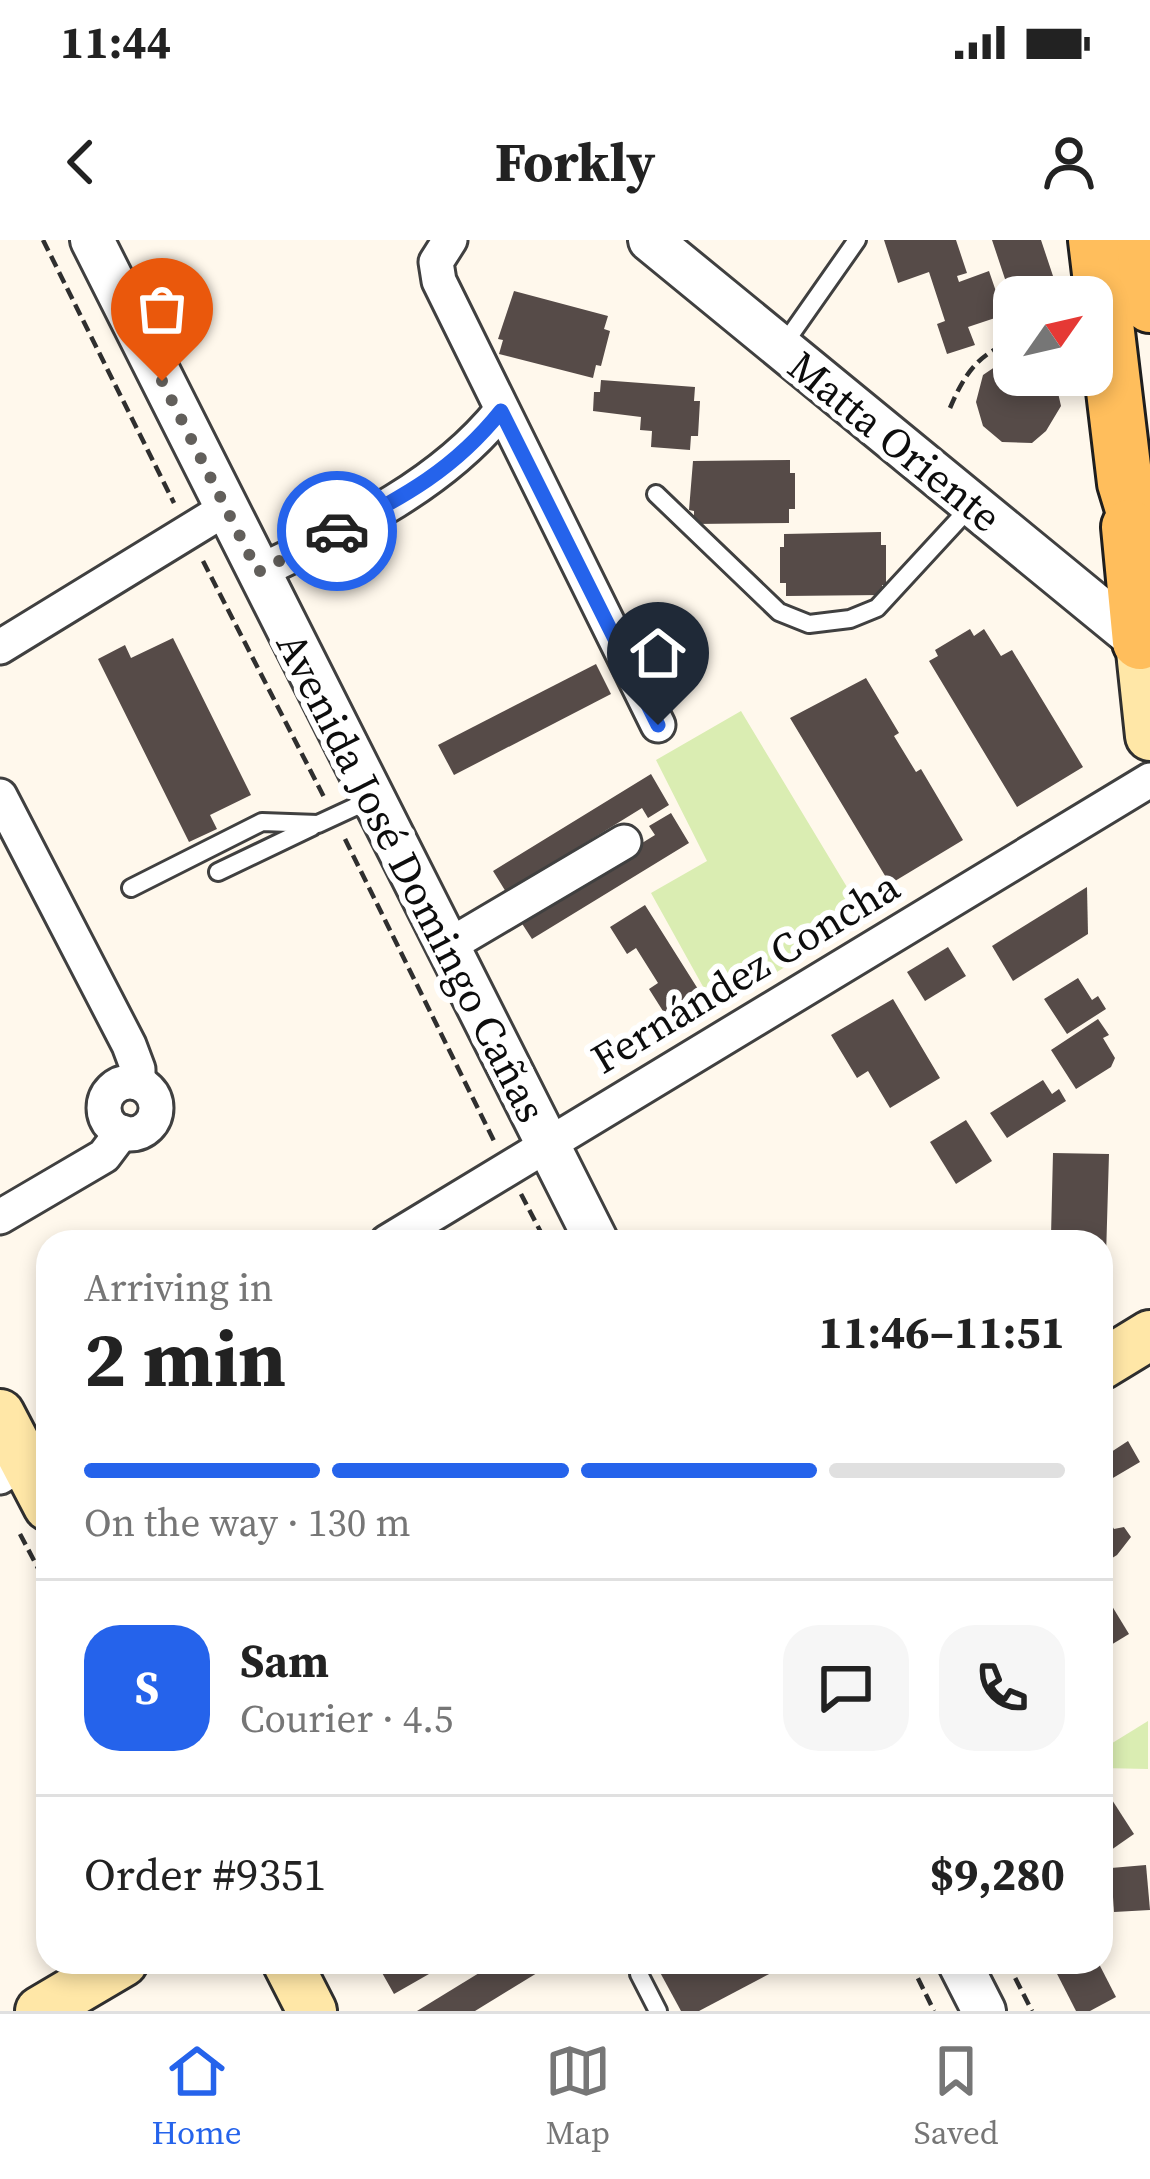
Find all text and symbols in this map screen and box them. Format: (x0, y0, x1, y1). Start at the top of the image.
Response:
text: 11:44 (60, 11, 171, 73)
text: Forkly (495, 125, 655, 199)
icon: back (48, 129, 114, 195)
icon: person (1036, 129, 1102, 195)
pin (111, 258, 213, 381)
icon: bag (129, 276, 195, 342)
north arrow (993, 276, 1113, 396)
map controls (993, 276, 1113, 396)
street label: Matta Oriente (776, 337, 1014, 545)
courier (277, 471, 397, 591)
icon: car (304, 498, 370, 564)
pin (607, 602, 709, 725)
icon: home (625, 620, 691, 686)
street label: Avenida José Domingo Cañas (263, 622, 561, 1132)
street label: Fernández Concha (580, 857, 910, 1087)
text: Arriving in (84, 1261, 273, 1314)
text: 11:46–11:51 (819, 1301, 1065, 1363)
text: 2 min (84, 1305, 286, 1412)
text: On the way · 130 m (84, 1496, 411, 1549)
button: chat (783, 1625, 909, 1751)
button: phone (939, 1625, 1065, 1751)
text: Sam (240, 1630, 329, 1692)
text: S (135, 1657, 159, 1719)
text: Courier · 4.5 (240, 1692, 453, 1745)
text: Order #9351 (84, 1843, 326, 1905)
text: $9,280 (930, 1843, 1065, 1905)
tab: Home (152, 2038, 242, 2155)
tab: Map (545, 2038, 611, 2155)
tab: Saved (914, 2038, 998, 2155)

